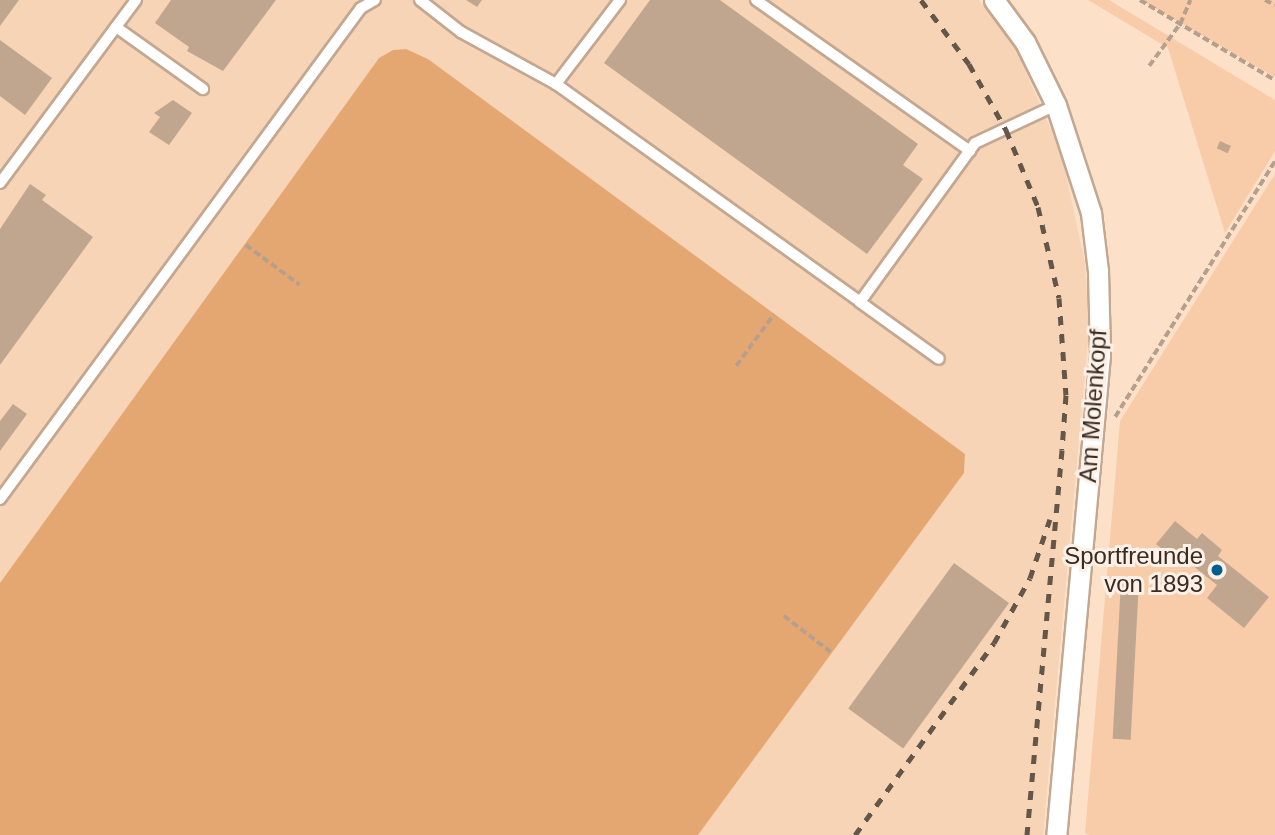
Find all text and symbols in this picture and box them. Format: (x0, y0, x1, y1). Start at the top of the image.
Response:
street label: Am Molenkopf (1073, 328, 1113, 484)
place label: Sportfreunde von 1893 (1064, 542, 1203, 598)
marker: Sportfreunde von 1893 (1209, 562, 1225, 578)

